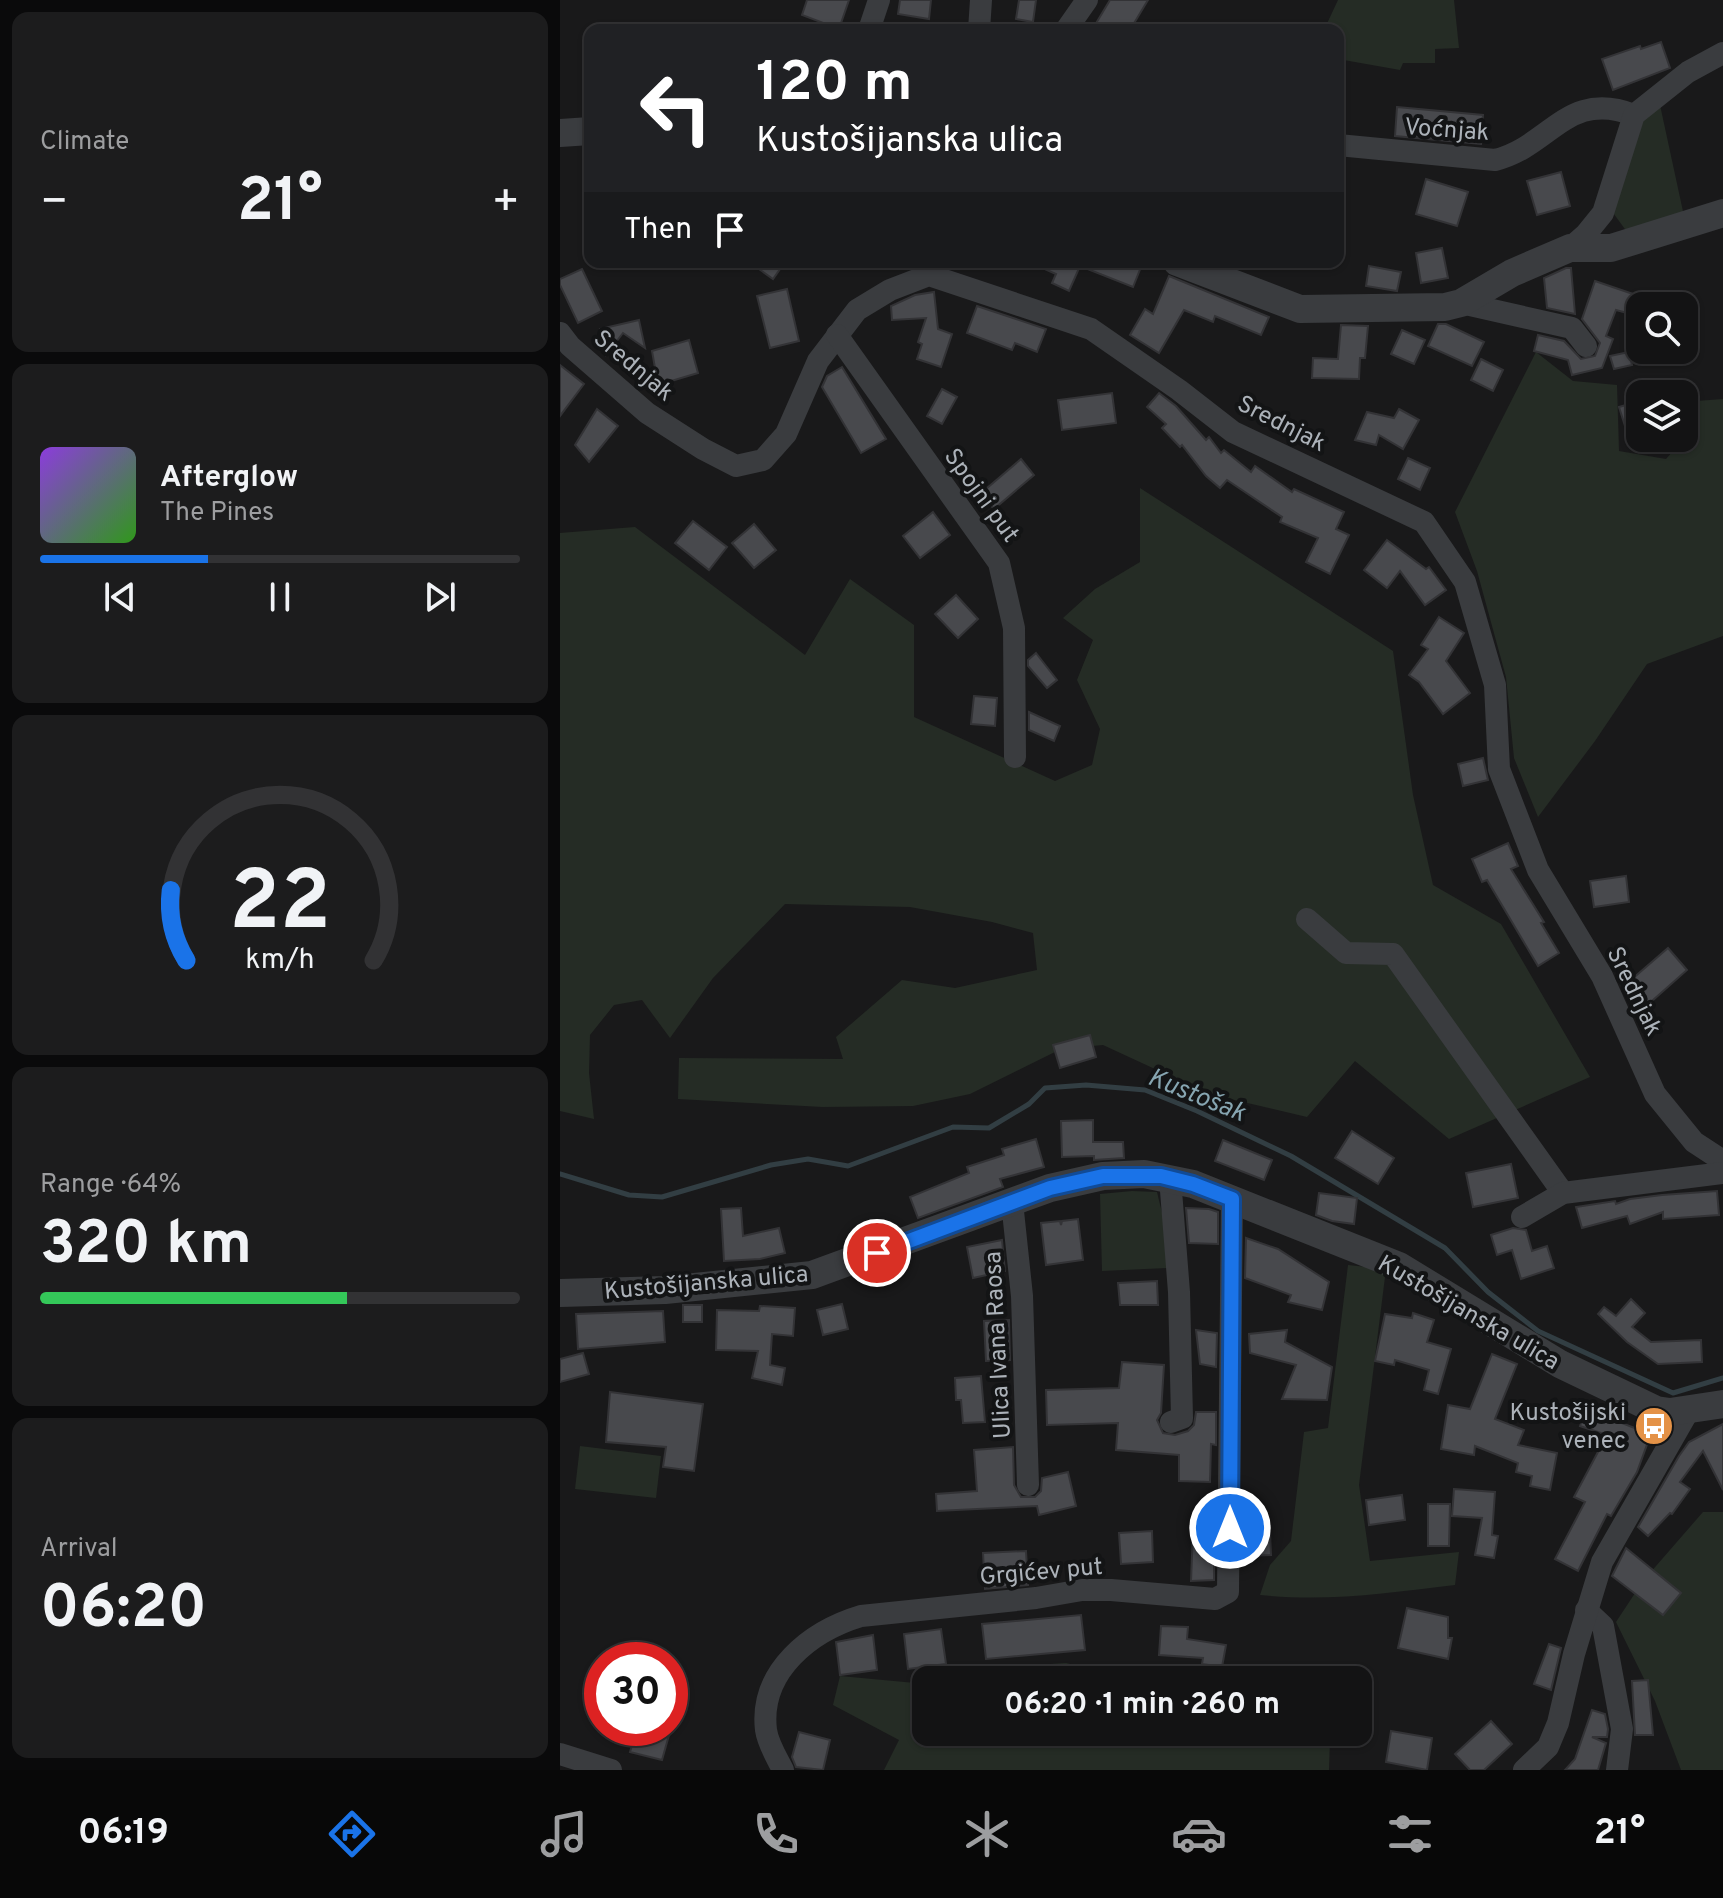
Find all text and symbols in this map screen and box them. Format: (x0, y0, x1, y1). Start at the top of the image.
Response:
text: 120 m (756, 50, 913, 120)
icon: left (624, 56, 728, 160)
street label: Voćnjak (1403, 113, 1490, 149)
text: Kustošijanska ulica (756, 119, 1063, 165)
text: Climate (40, 126, 129, 159)
text: 21° (237, 166, 323, 242)
text: − (40, 176, 68, 232)
text: + (492, 176, 520, 232)
icon: arrive (708, 208, 752, 252)
text: Then (624, 212, 692, 249)
map controls (1626, 292, 1698, 452)
button: search (1626, 292, 1698, 364)
street label: Srednjak (586, 324, 679, 409)
button: layers (1626, 380, 1698, 452)
street label: Srednjak (1232, 390, 1331, 460)
street label: Spojni put (936, 443, 1025, 549)
text: Afterglow (160, 460, 298, 497)
text: The Pines (160, 497, 274, 530)
icon: previous (98, 575, 142, 619)
icon: pause (258, 575, 302, 619)
icon: next (418, 575, 462, 619)
text: 22 (229, 854, 331, 959)
street label: Srednjak (1599, 942, 1668, 1041)
text: km/h (245, 943, 315, 979)
water label: Kustošak (1142, 1062, 1250, 1131)
text: Range · 64% (40, 1169, 181, 1202)
text: 320 km (40, 1209, 252, 1285)
pin (843, 1219, 911, 1287)
icon: arrive (855, 1231, 899, 1275)
street label: Ulica Ivana Raosa (979, 1250, 1019, 1439)
street label: Kustošijanska ulica (1372, 1250, 1564, 1378)
street label: Kustošijanska ulica (603, 1260, 809, 1308)
place label: Kustošijski venec (1510, 1399, 1626, 1457)
bus stop icon: Kustošijski venec (1633, 1405, 1675, 1447)
position arrow (1188, 1486, 1272, 1570)
text: Arrival (40, 1533, 118, 1566)
street label: Grgićev put (978, 1553, 1104, 1593)
text: 06:20 (40, 1573, 207, 1649)
speed limit sign: 30 (584, 1642, 688, 1746)
text: 06:20 · 1 min · 260 m (1004, 1687, 1280, 1724)
icon: directions (324, 1806, 380, 1862)
icon: music (536, 1806, 592, 1862)
icon: phone (748, 1806, 804, 1862)
icon: climate (959, 1806, 1015, 1862)
icon: car (1171, 1806, 1227, 1862)
icon: filters (1382, 1806, 1438, 1862)
text: 06:19 (78, 1811, 169, 1857)
text: 21° (1594, 1811, 1645, 1857)

